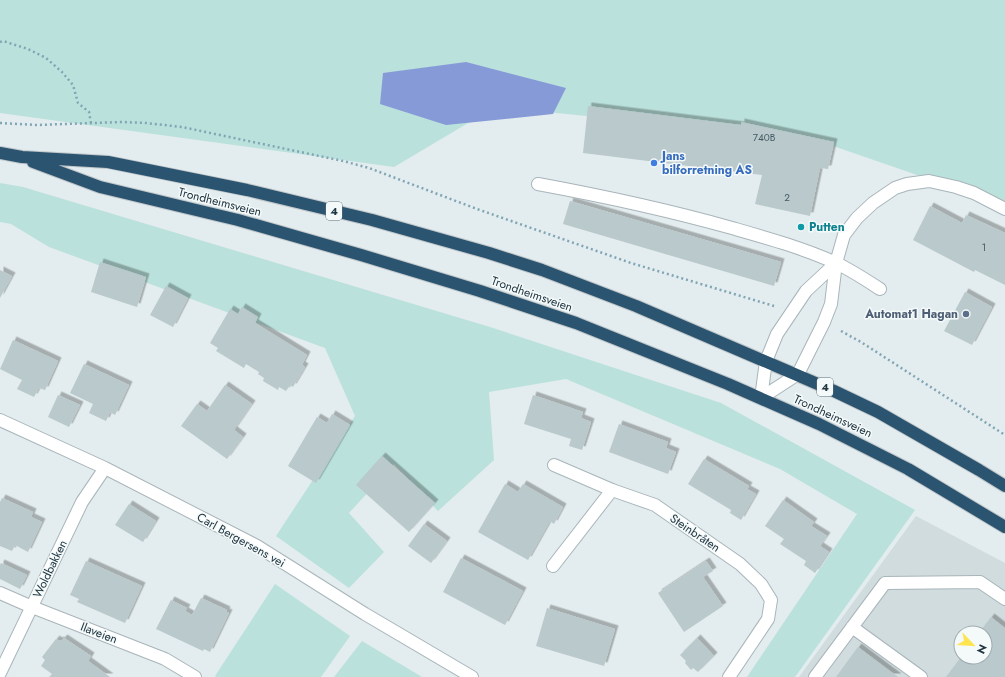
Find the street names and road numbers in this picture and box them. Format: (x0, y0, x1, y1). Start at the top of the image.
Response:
street label: Trondheimsveien (177, 183, 263, 221)
road number: 4 (326, 202, 342, 220)
street label: Trondheimsveien (489, 272, 575, 316)
road number: 4 (817, 378, 833, 396)
street label: Trondheimsveien (791, 390, 875, 442)
street label: Carl Bergersens vei (194, 508, 288, 572)
street label: Steinbråten (666, 510, 724, 556)
street label: Woldbakken (28, 537, 72, 601)
street label: Ilaveien (78, 618, 120, 648)

